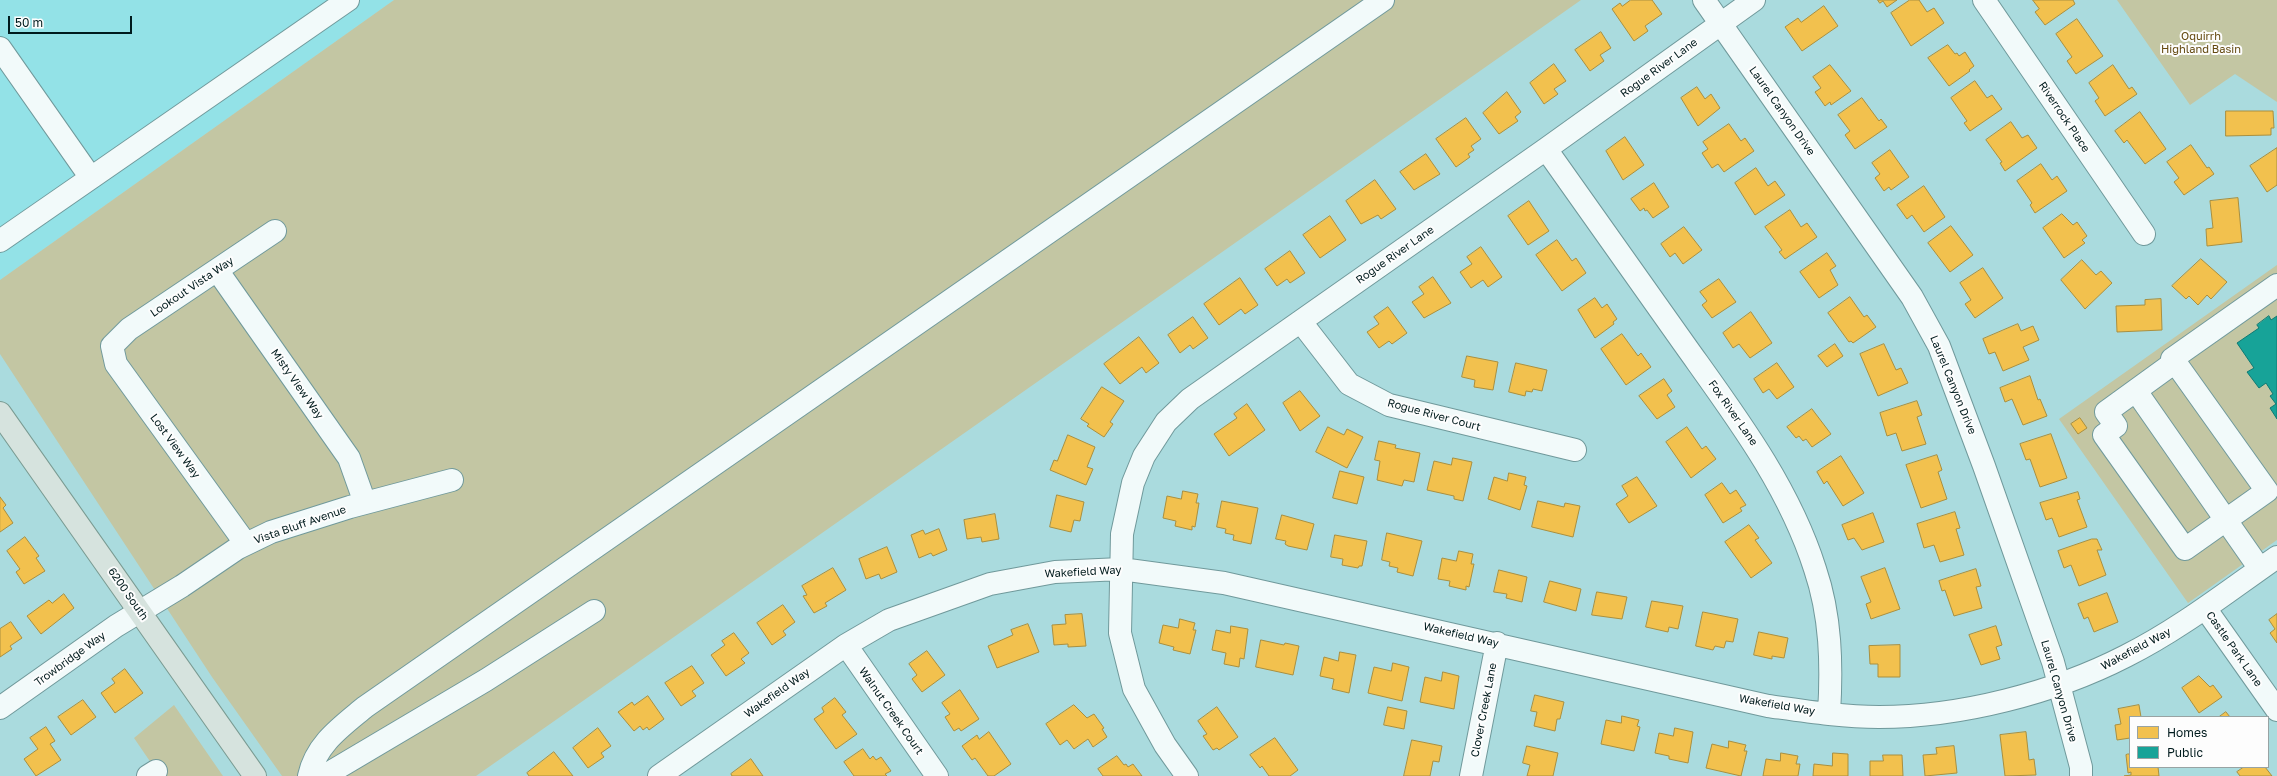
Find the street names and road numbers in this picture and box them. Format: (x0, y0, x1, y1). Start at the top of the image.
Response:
street label: Rogue River Lane (1618, 36, 1700, 100)
street label: Laurel Canyon Drive (1746, 64, 1818, 158)
street label: Riverrock Place (2036, 79, 2092, 155)
street label: Rogue River Lane (1354, 223, 1436, 287)
street label: Lookout Vista Way (148, 254, 236, 320)
street label: Laurel Canyon Drive (1927, 334, 1979, 436)
street label: Misty View Way (268, 347, 326, 421)
street label: Fox River Lane (1705, 378, 1761, 448)
street label: Rogue River Court (1386, 396, 1482, 434)
street label: Lost View Way (147, 411, 203, 481)
street label: Vista Bluff Avenue (252, 503, 348, 547)
street label: Wakefield Way (1044, 563, 1122, 581)
street label: 6200 South (105, 565, 151, 623)
street label: Castle Park Lane (2203, 609, 2265, 689)
street label: Wakefield Way (1422, 620, 1500, 650)
street label: Wakefield Way (2099, 625, 2173, 673)
street label: Trowbridge Way (32, 629, 108, 689)
street label: Laurel Canyon Drive (2038, 638, 2080, 744)
street label: Clover Creek Lane (1468, 662, 1500, 758)
street label: Wakefield Way (742, 665, 812, 721)
street label: Walnut Creek Court (856, 665, 926, 757)
street label: Wakefield Way (1738, 692, 1816, 718)

